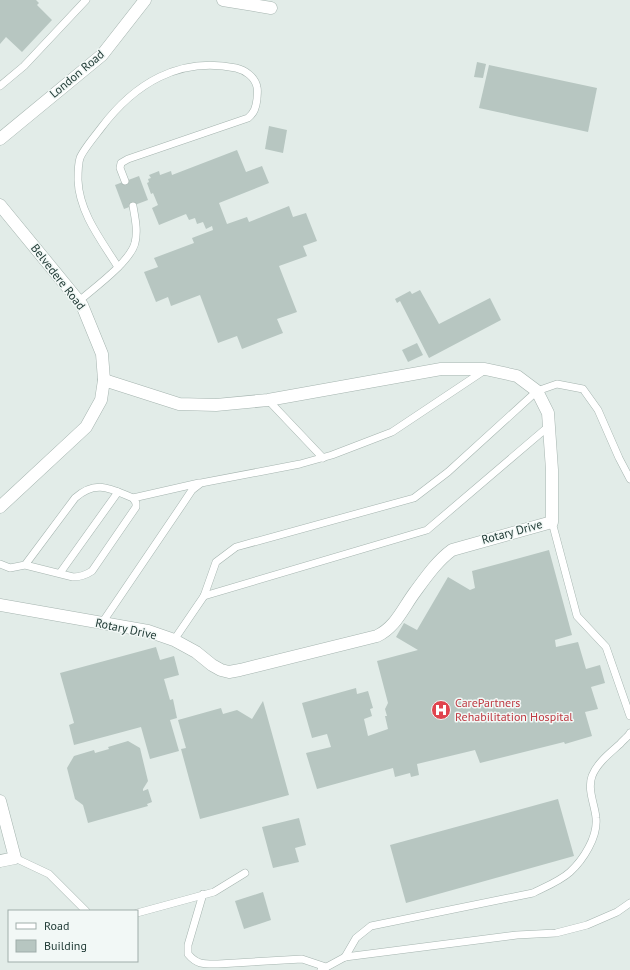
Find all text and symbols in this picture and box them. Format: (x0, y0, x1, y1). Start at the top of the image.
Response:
street label: London Road (46, 46, 107, 101)
street label: Belvedere Road (28, 241, 89, 313)
street label: Rotary Drive (480, 516, 544, 547)
street label: Rotary Drive (94, 615, 158, 642)
place label: CarePartners Rehabilitation Hospital (455, 695, 573, 724)
hospital icon: CarePartners Rehabilitation Hospital (430, 699, 452, 721)
legend (8, 910, 138, 962)
text: Road (44, 918, 69, 933)
text: Building (44, 938, 87, 953)

